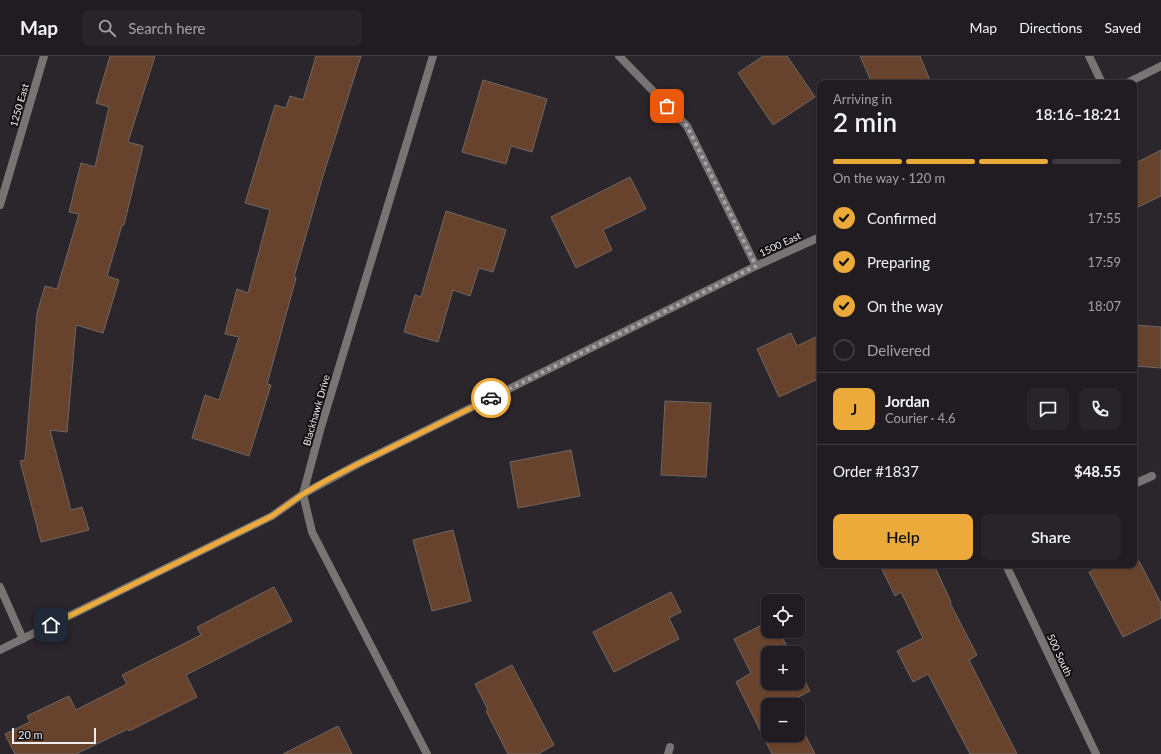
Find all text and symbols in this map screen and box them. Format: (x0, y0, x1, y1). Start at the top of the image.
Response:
search box (82, 10, 362, 46)
text: Map (20, 16, 58, 39)
icon: search (96, 17, 118, 39)
text: Search here (128, 19, 206, 37)
text: Map (970, 19, 997, 36)
text: Directions (1019, 19, 1082, 36)
text: Saved (1104, 19, 1141, 36)
street label: 1250 East (7, 82, 31, 128)
pin (650, 89, 684, 123)
text: Arriving in (833, 91, 892, 107)
icon: bag (656, 95, 678, 117)
text: 18:16–18:21 (1035, 105, 1121, 123)
text: 2 min (833, 106, 897, 138)
text: On the way · 120 m (833, 170, 945, 186)
icon: check (833, 207, 855, 229)
text: Confirmed (867, 209, 936, 227)
text: 17:55 (1088, 210, 1121, 226)
street label: 1500 East (757, 229, 803, 259)
icon: check (833, 251, 855, 273)
text: Preparing (867, 253, 930, 271)
text: 17:59 (1088, 254, 1121, 270)
icon: check (833, 295, 855, 317)
text: On the way (867, 297, 943, 315)
text: 18:07 (1088, 298, 1121, 314)
text: Delivered (867, 341, 930, 359)
street label: Blackhawk Drive (300, 373, 332, 447)
courier (471, 378, 511, 418)
icon: car (480, 387, 502, 409)
button: chat (1027, 388, 1069, 430)
button: phone (1079, 388, 1121, 430)
text: Jordan (885, 392, 930, 410)
text: J (851, 400, 857, 418)
text: Courier · 4.6 (885, 410, 956, 426)
text: Order #1837 (833, 462, 919, 480)
text: $48.55 (1074, 462, 1121, 480)
button: Help (833, 514, 973, 560)
button: Share (981, 514, 1121, 560)
map controls (761, 594, 805, 742)
button: locate (761, 594, 805, 638)
pin (34, 608, 68, 642)
icon: home (40, 614, 62, 636)
street label: 500 South (1045, 632, 1075, 678)
button: + (761, 646, 805, 690)
button: − (761, 698, 805, 742)
scale bar (12, 726, 96, 745)
text: 20 m (18, 728, 43, 741)

